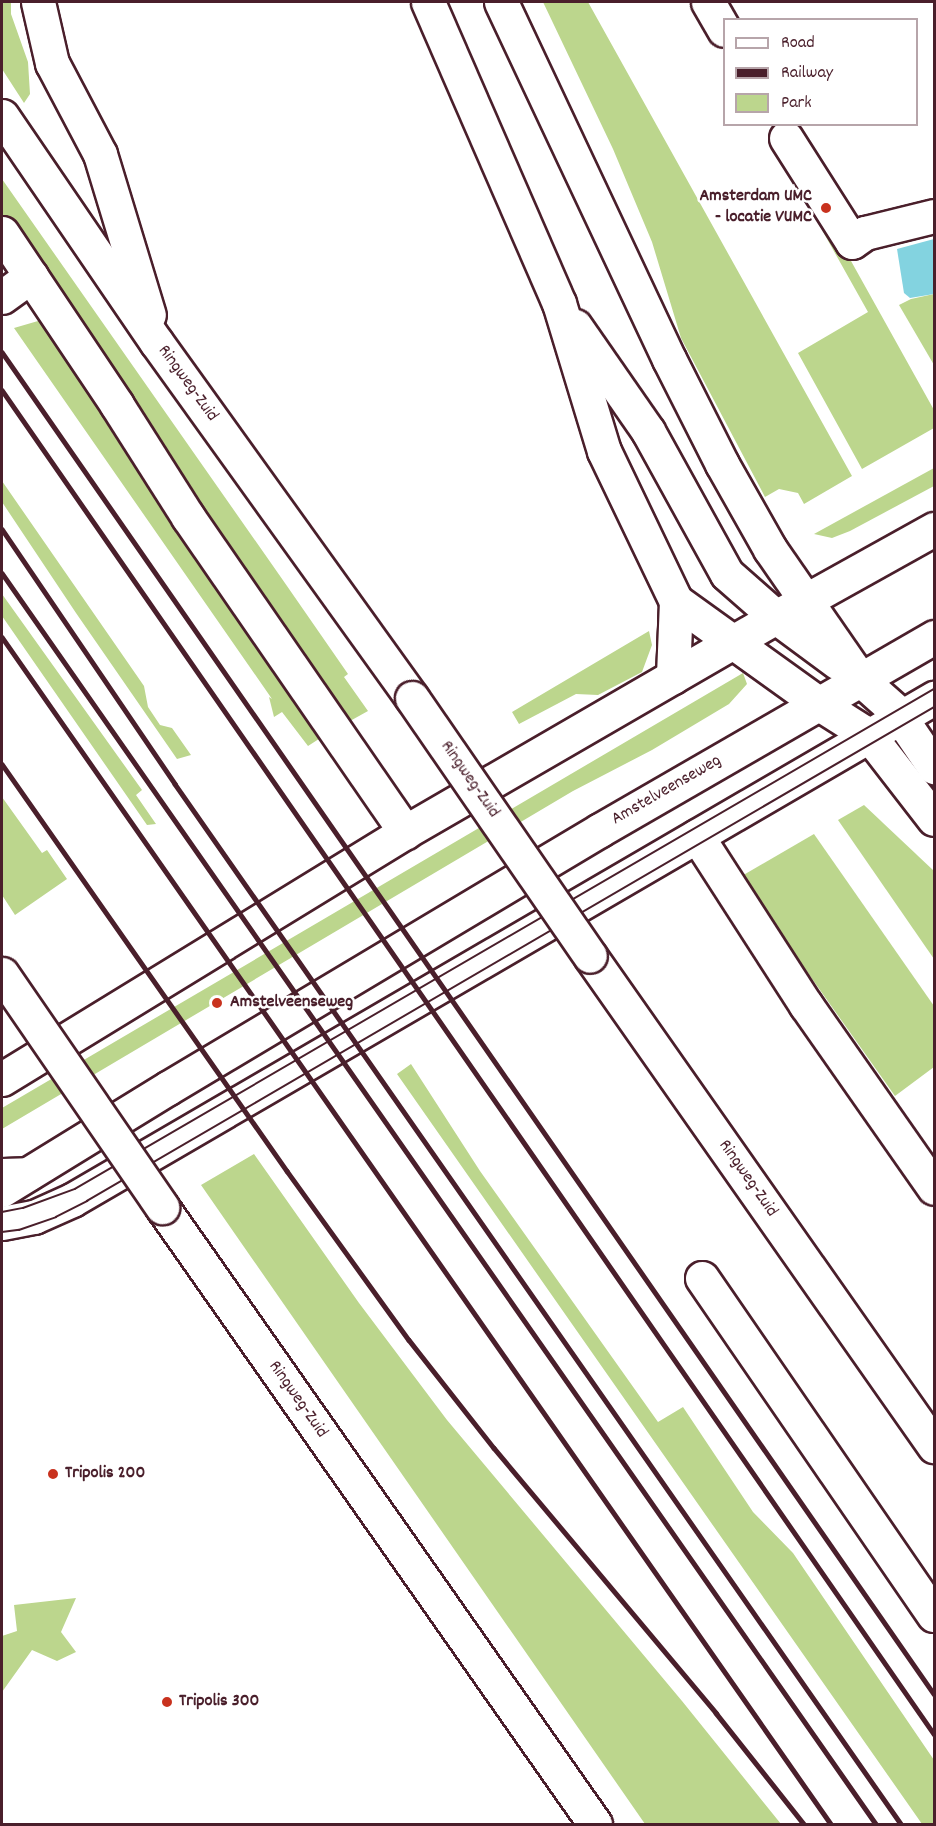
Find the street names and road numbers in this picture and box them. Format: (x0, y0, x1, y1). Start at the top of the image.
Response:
street label: Ringweg-Zuid (152, 342, 222, 426)
street label: Ringweg-Zuid (435, 737, 503, 823)
street label: Amstelveenseweg (608, 751, 726, 831)
street label: Ringweg-Zuid (713, 1136, 781, 1222)
street label: Ringweg-Zuid (263, 1357, 331, 1443)

